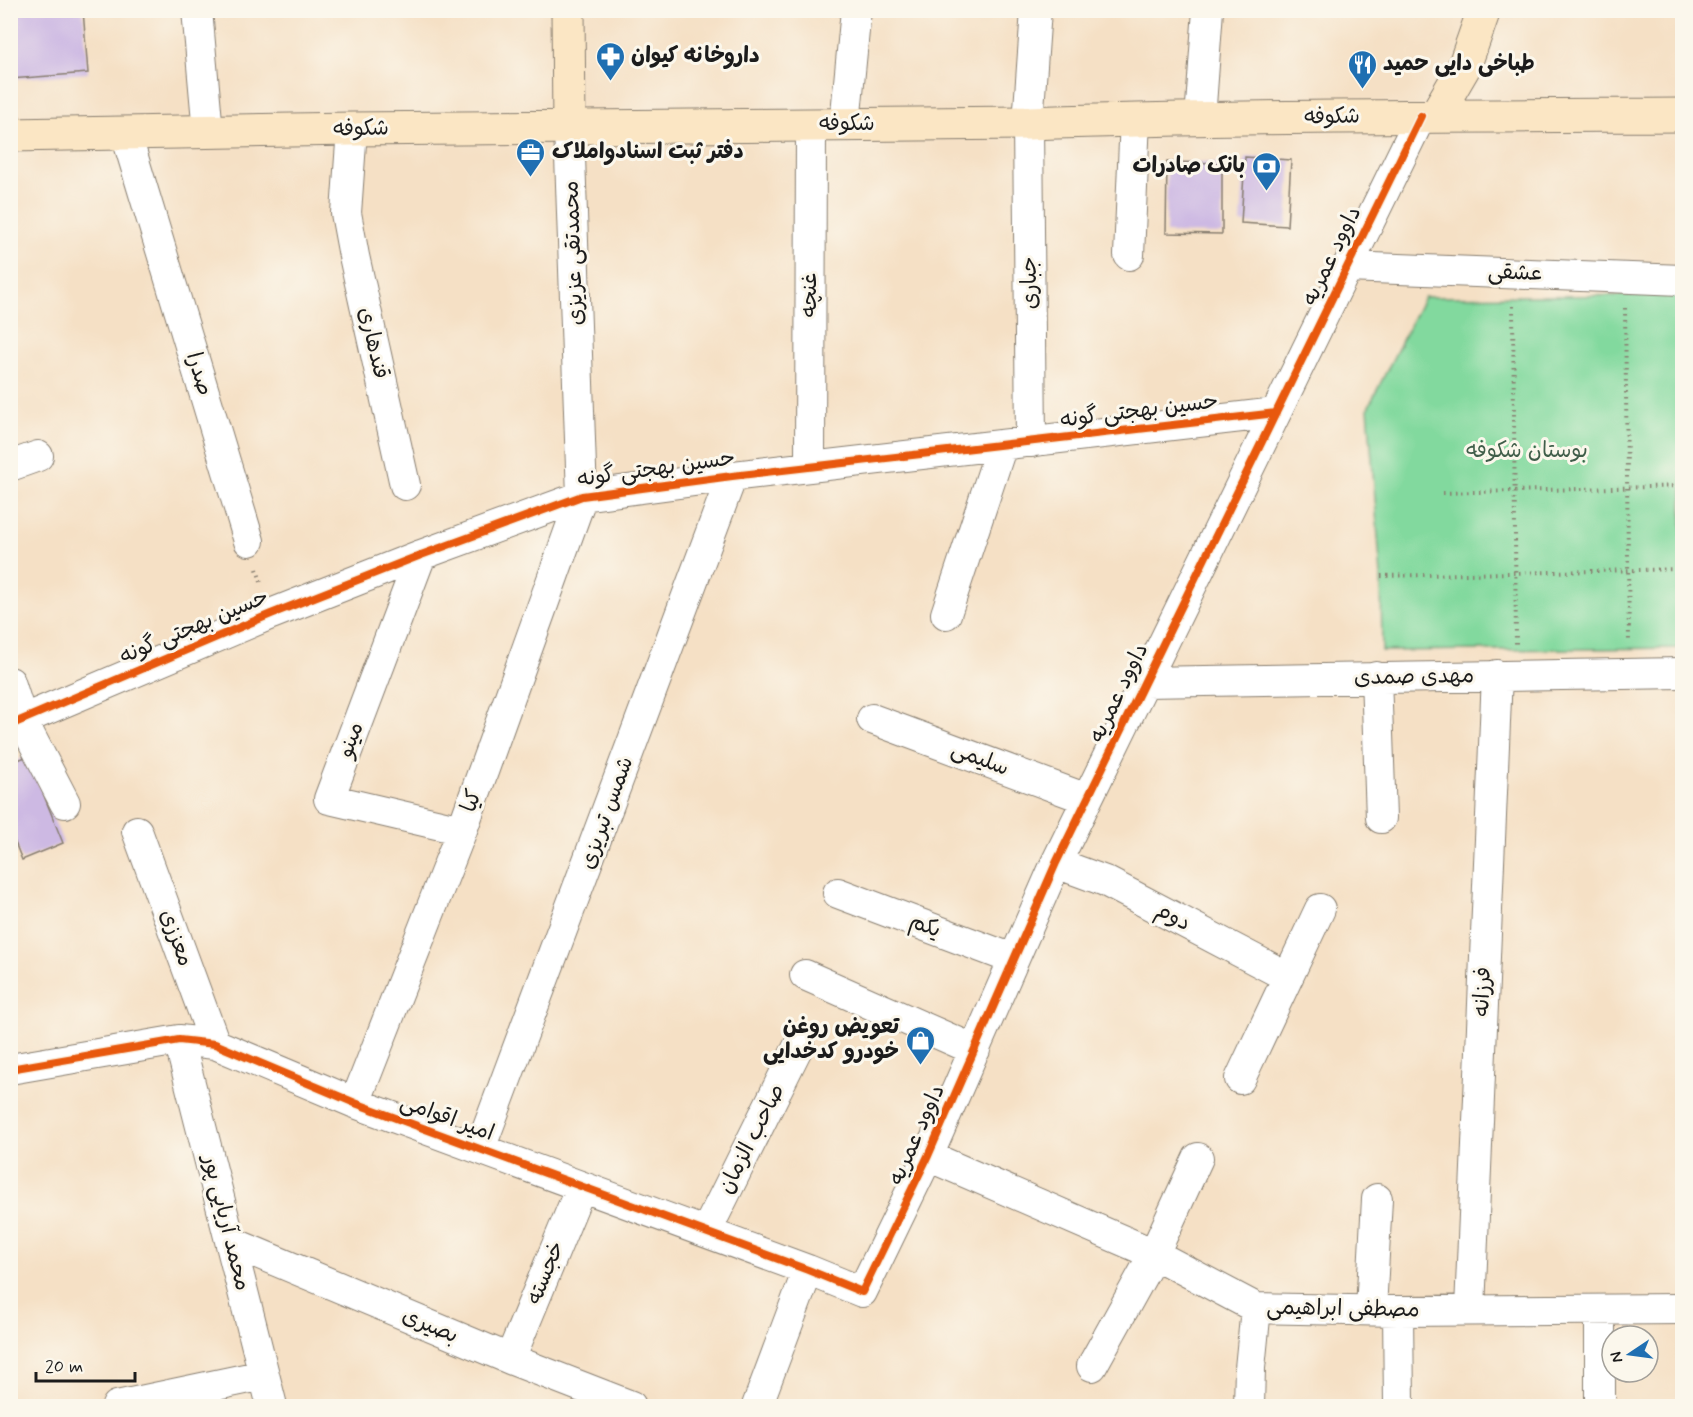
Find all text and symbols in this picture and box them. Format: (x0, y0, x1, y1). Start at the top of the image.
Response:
pharmacy icon: داروخانه کیوان (594, 40, 626, 82)
place label: داروخانه کیوان (631, 42, 760, 70)
restaurant icon: طباخی دایی حمید (1346, 48, 1378, 90)
place label: طباخی دایی حمید (1383, 50, 1535, 78)
street label: شکوفه (1304, 103, 1360, 131)
street label: شکوفه (819, 110, 875, 138)
street label: شکوفه (333, 115, 389, 143)
office icon: دفتر ثبت اسنادواملاک (515, 136, 547, 178)
place label: دفتر ثبت اسنادواملاک (552, 138, 744, 166)
bank icon: بانک صادرات (1250, 150, 1282, 192)
place label: بانک صادرات (1133, 152, 1245, 180)
street label: محمدتقی عزیزی (557, 180, 591, 326)
street label: داوود عمریه (1296, 202, 1368, 310)
street label: جباری (1016, 256, 1044, 310)
street label: عشقی (1487, 258, 1543, 288)
street label: غنچه (796, 273, 824, 317)
street label: قندهاری (351, 304, 395, 382)
street label: صدرا (179, 349, 219, 399)
street label: حسین بهجتی گونه (1058, 387, 1220, 435)
park label: بوستان شکوفه (1466, 437, 1588, 465)
street label: حسین بهجتی گونه (575, 444, 737, 494)
street label: حسین بهجتی گونه (115, 583, 273, 671)
street label: داوود عمریه (1083, 639, 1155, 747)
street label: مهدی صمدی (1354, 662, 1474, 692)
street label: مینو (331, 718, 371, 763)
street label: سلیمی (947, 735, 1013, 783)
street label: شمس تبریزی (574, 753, 640, 873)
street label: کیا (455, 786, 489, 816)
street label: دوم (1150, 896, 1195, 940)
street label: معززی (153, 906, 199, 970)
street label: یکم (905, 907, 945, 946)
street label: فرزانه (1468, 966, 1498, 1018)
place label: تعویض روغن خودرو کدخدایی (763, 1013, 900, 1066)
shop icon: تعویض روغن خودرو کدخدایی (904, 1024, 936, 1066)
street label: صاحب الزمان (712, 1079, 792, 1199)
street label: داوود عمریه (882, 1080, 952, 1190)
street label: امیر اقوامی (396, 1088, 498, 1148)
street label: محمد آریایی پور (195, 1150, 256, 1294)
street label: خجسته (521, 1237, 571, 1309)
street label: مصطفی ابراهیمی (1266, 1294, 1420, 1324)
street label: بصیری (398, 1302, 462, 1350)
north arrow (1600, 1324, 1660, 1384)
scale bar (36, 1345, 135, 1383)
text: N (1605, 1349, 1628, 1365)
text: 20 m (45, 1355, 83, 1379)

